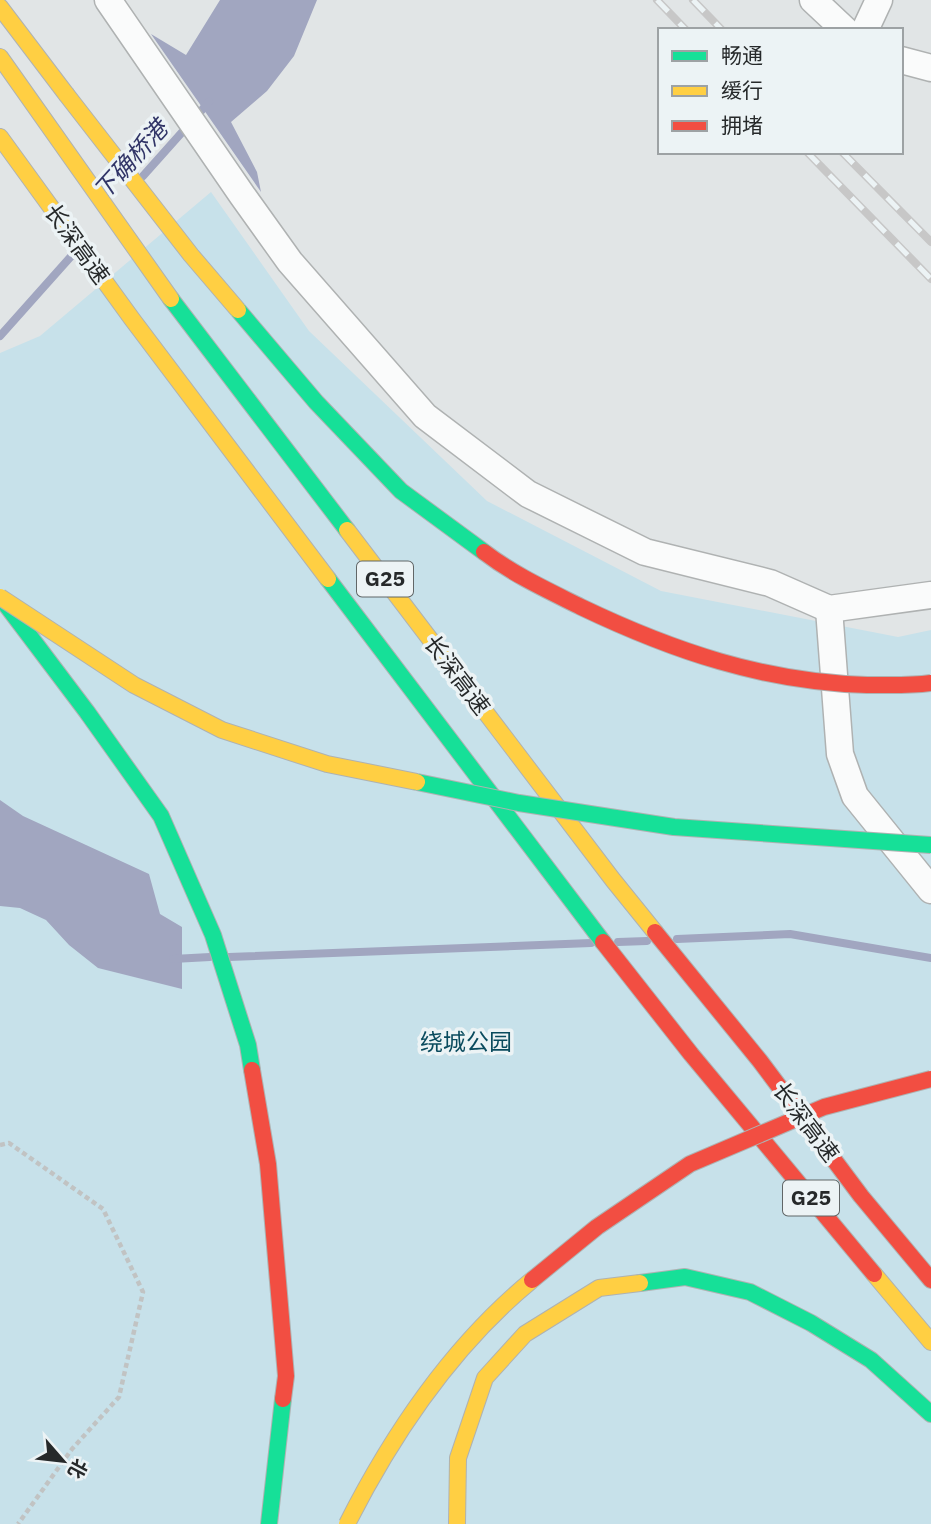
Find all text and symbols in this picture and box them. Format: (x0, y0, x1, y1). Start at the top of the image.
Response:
legend (658, 28, 903, 154)
text: 畅通 (721, 41, 763, 69)
text: 缓行 (721, 76, 763, 104)
water label: 下确桥港 (86, 111, 176, 206)
text: 拥堵 (721, 111, 763, 139)
street label: 长深高速 (39, 197, 117, 289)
road number: G25 (357, 562, 413, 596)
street label: 长深高速 (418, 629, 497, 720)
park label: 绕城公园 (420, 1026, 512, 1056)
street label: 长深高速 (767, 1076, 846, 1167)
road number: G25 (783, 1180, 839, 1216)
north arrow (28, 1426, 98, 1496)
text: 北 (63, 1455, 93, 1483)

